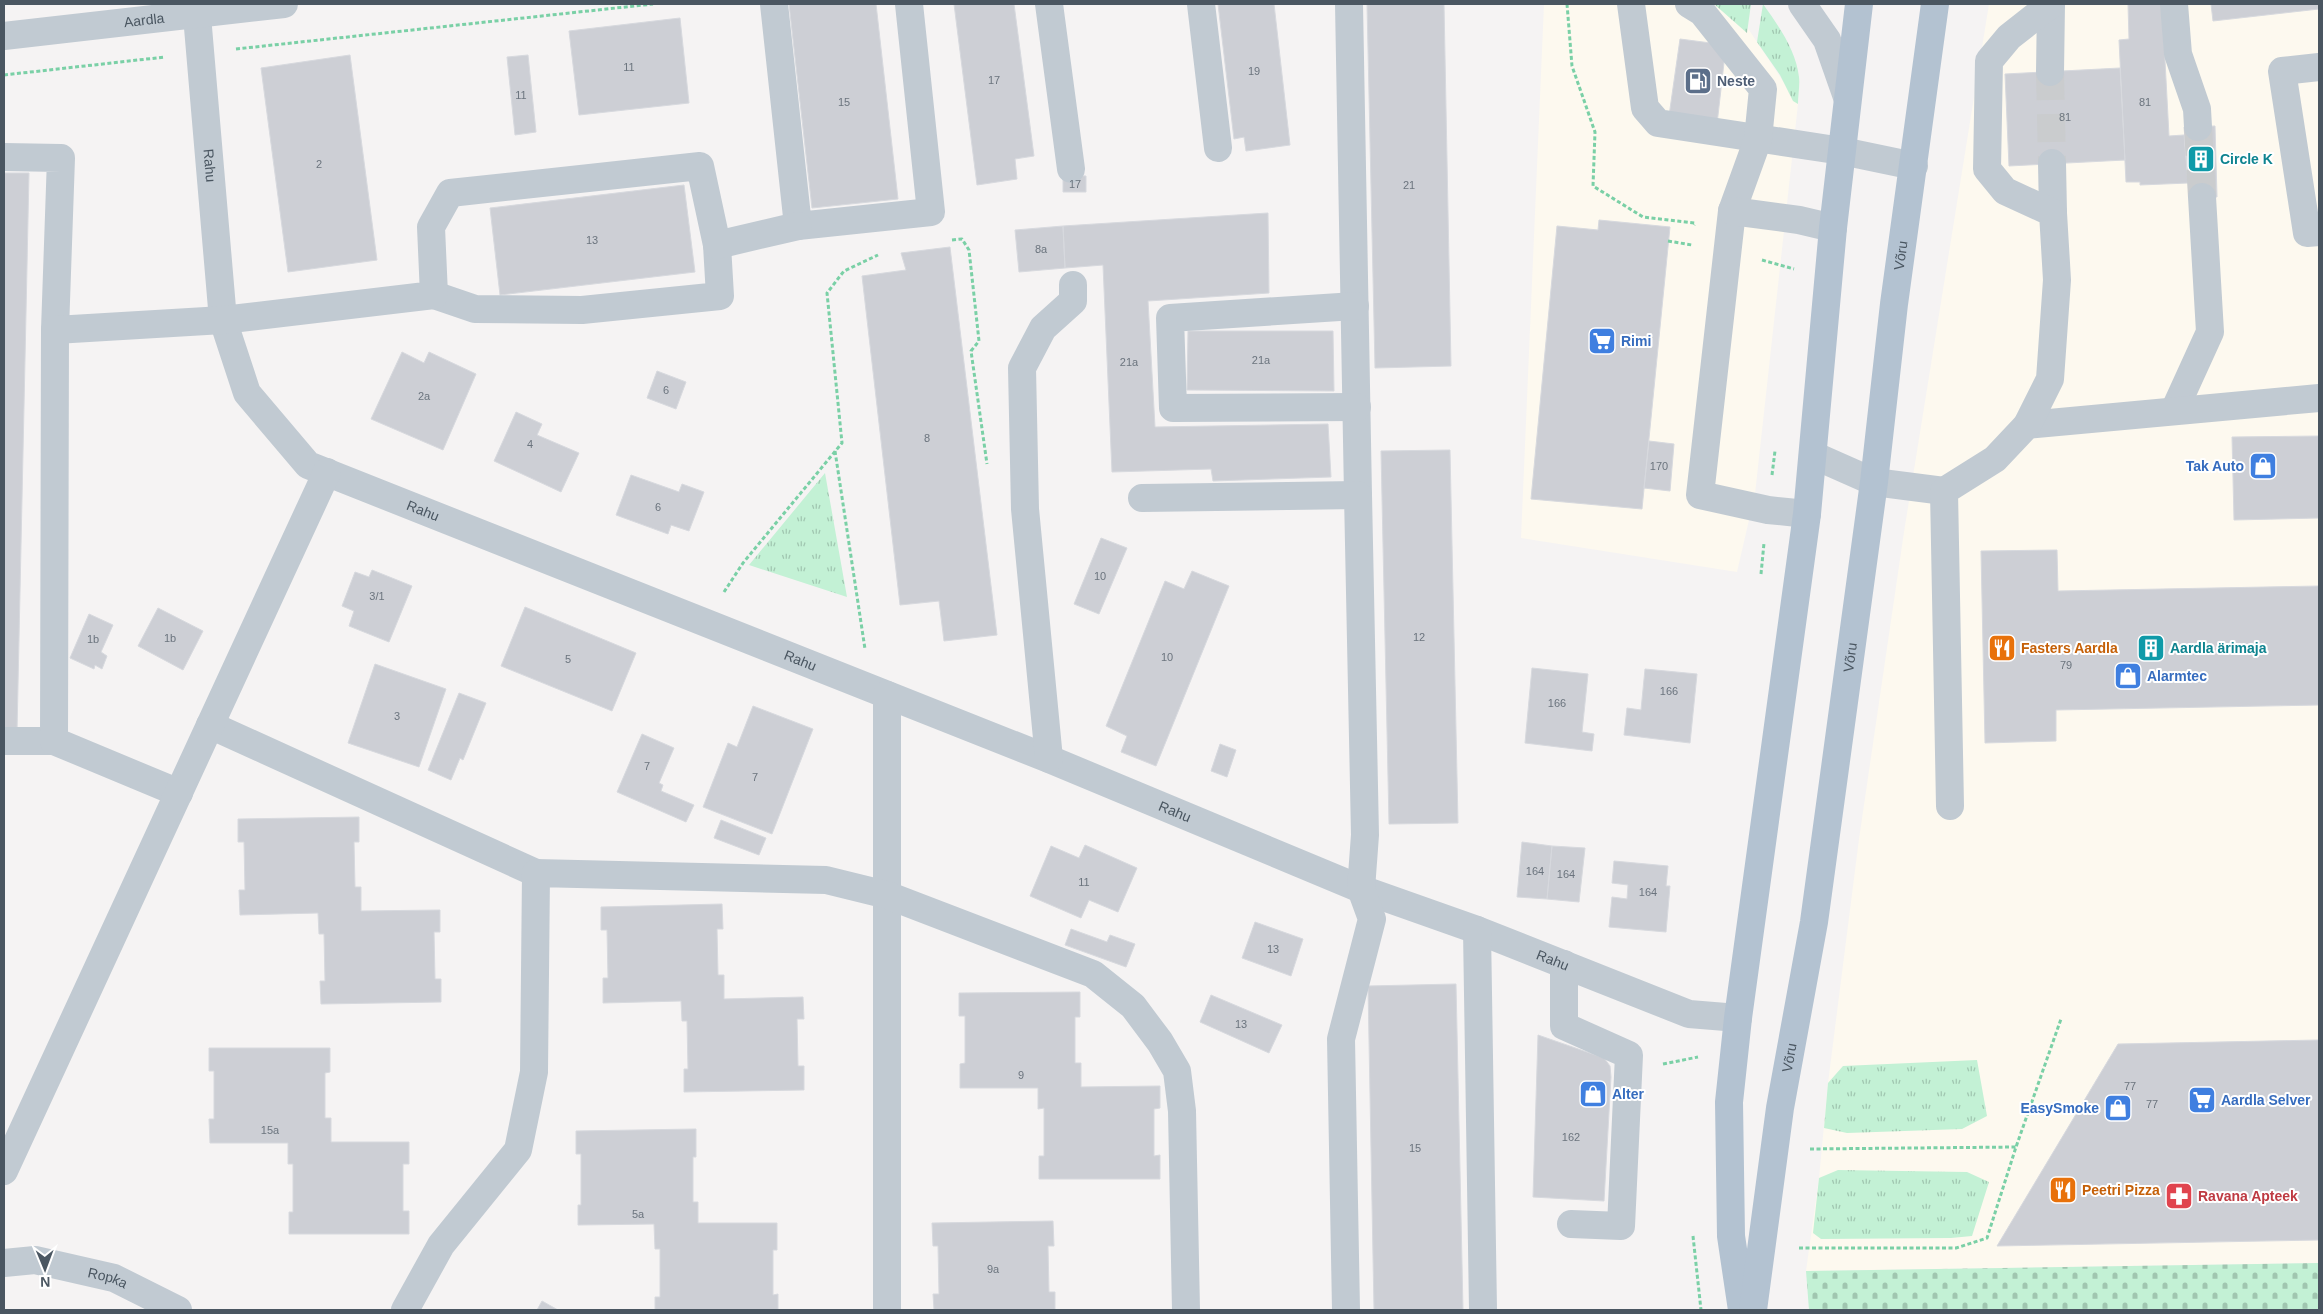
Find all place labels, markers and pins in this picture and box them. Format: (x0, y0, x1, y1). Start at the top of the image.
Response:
fuel station icon: Neste (1683, 66, 1713, 96)
place label: Neste (1717, 73, 1755, 89)
building icon: Circle K (2186, 144, 2216, 174)
place label: Circle K (2220, 151, 2273, 167)
supermarket icon: Rimi (1587, 326, 1617, 356)
place label: Rimi (1621, 333, 1651, 349)
shop icon: Tak Auto (2248, 451, 2278, 481)
place label: Tak Auto (2186, 458, 2244, 474)
restaurant icon: Fasters Aardla (1987, 633, 2017, 663)
building icon: Aardla ärimaja (2136, 633, 2166, 663)
place label: Fasters Aardla (2021, 640, 2118, 656)
place label: Aardla ärimaja (2170, 640, 2267, 656)
shop icon: Alarmtec (2113, 661, 2143, 691)
place label: Alarmtec (2147, 668, 2207, 684)
shop icon: Alter (1578, 1079, 1608, 1109)
supermarket icon: Aardla Selver (2187, 1085, 2217, 1115)
place label: Alter (1612, 1086, 1644, 1102)
place label: Aardla Selver (2221, 1092, 2311, 1108)
shop icon: EasySmoke (2103, 1093, 2133, 1123)
place label: EasySmoke (2020, 1100, 2099, 1116)
restaurant icon: Peetri Pizza (2048, 1175, 2078, 1205)
pharmacy icon: Ravana Apteek (2164, 1181, 2194, 1211)
place label: Peetri Pizza (2082, 1182, 2160, 1198)
place label: Ravana Apteek (2198, 1188, 2298, 1204)

